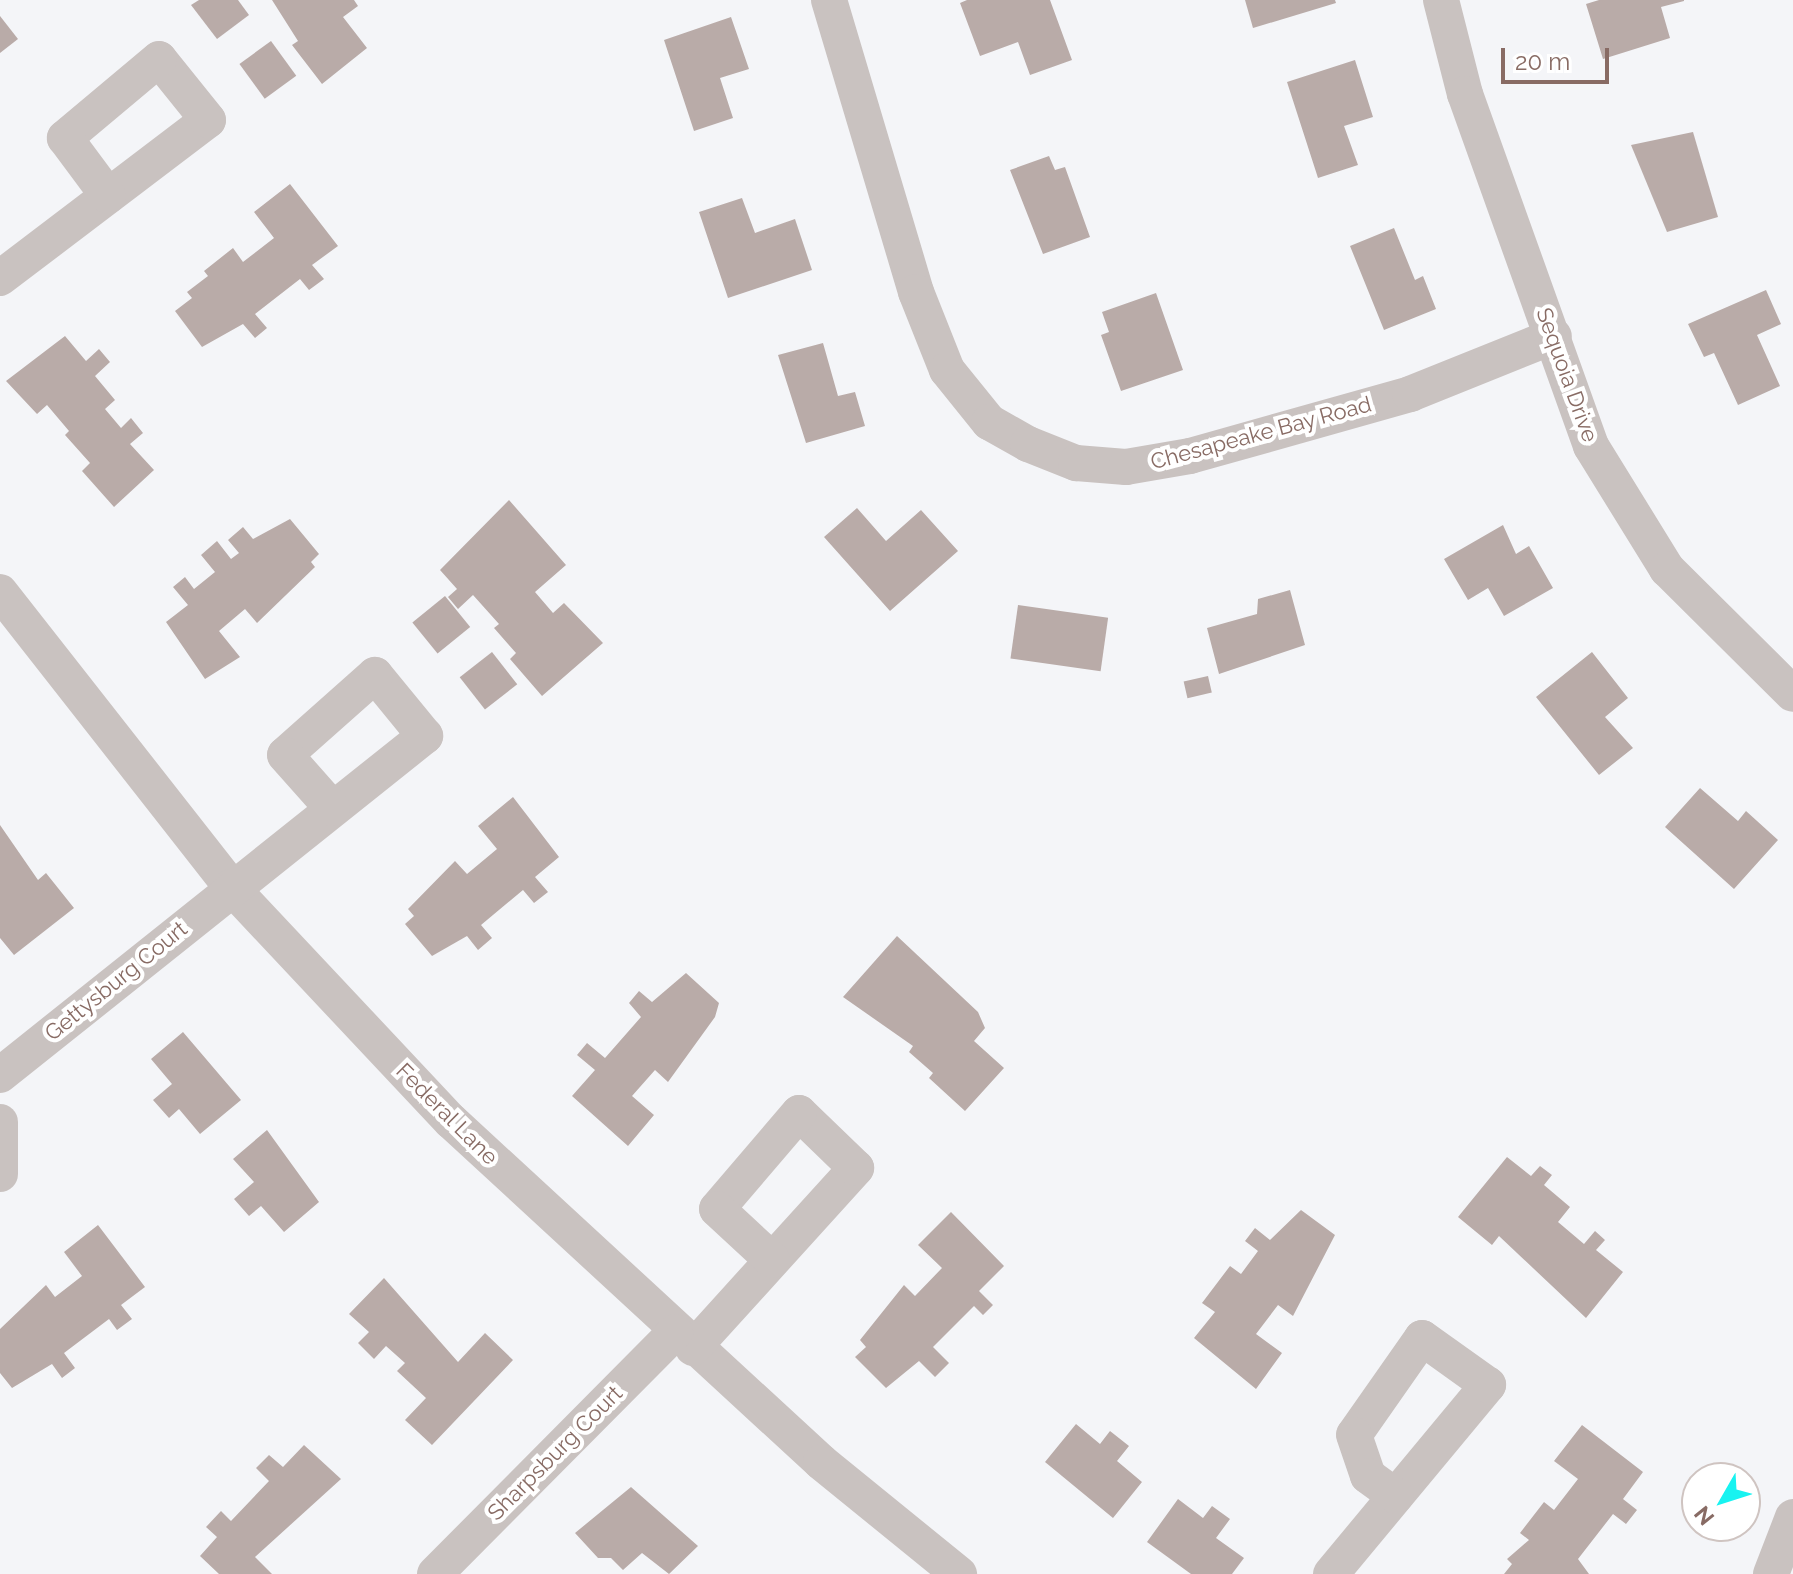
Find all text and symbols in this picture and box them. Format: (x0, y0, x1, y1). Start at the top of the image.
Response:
scale bar (1505, 32, 1613, 82)
text: 20 m (1515, 47, 1570, 76)
street label: Sequoia Drive (1531, 304, 1603, 446)
street label: Chesapeake Bay Road (1147, 391, 1375, 475)
street label: Gettysburg Court (40, 916, 192, 1046)
street label: Federal Lane (390, 1057, 504, 1171)
street label: Sharpsburg Court (482, 1380, 628, 1526)
north arrow (1681, 1462, 1761, 1542)
text: N (1689, 1501, 1719, 1531)

